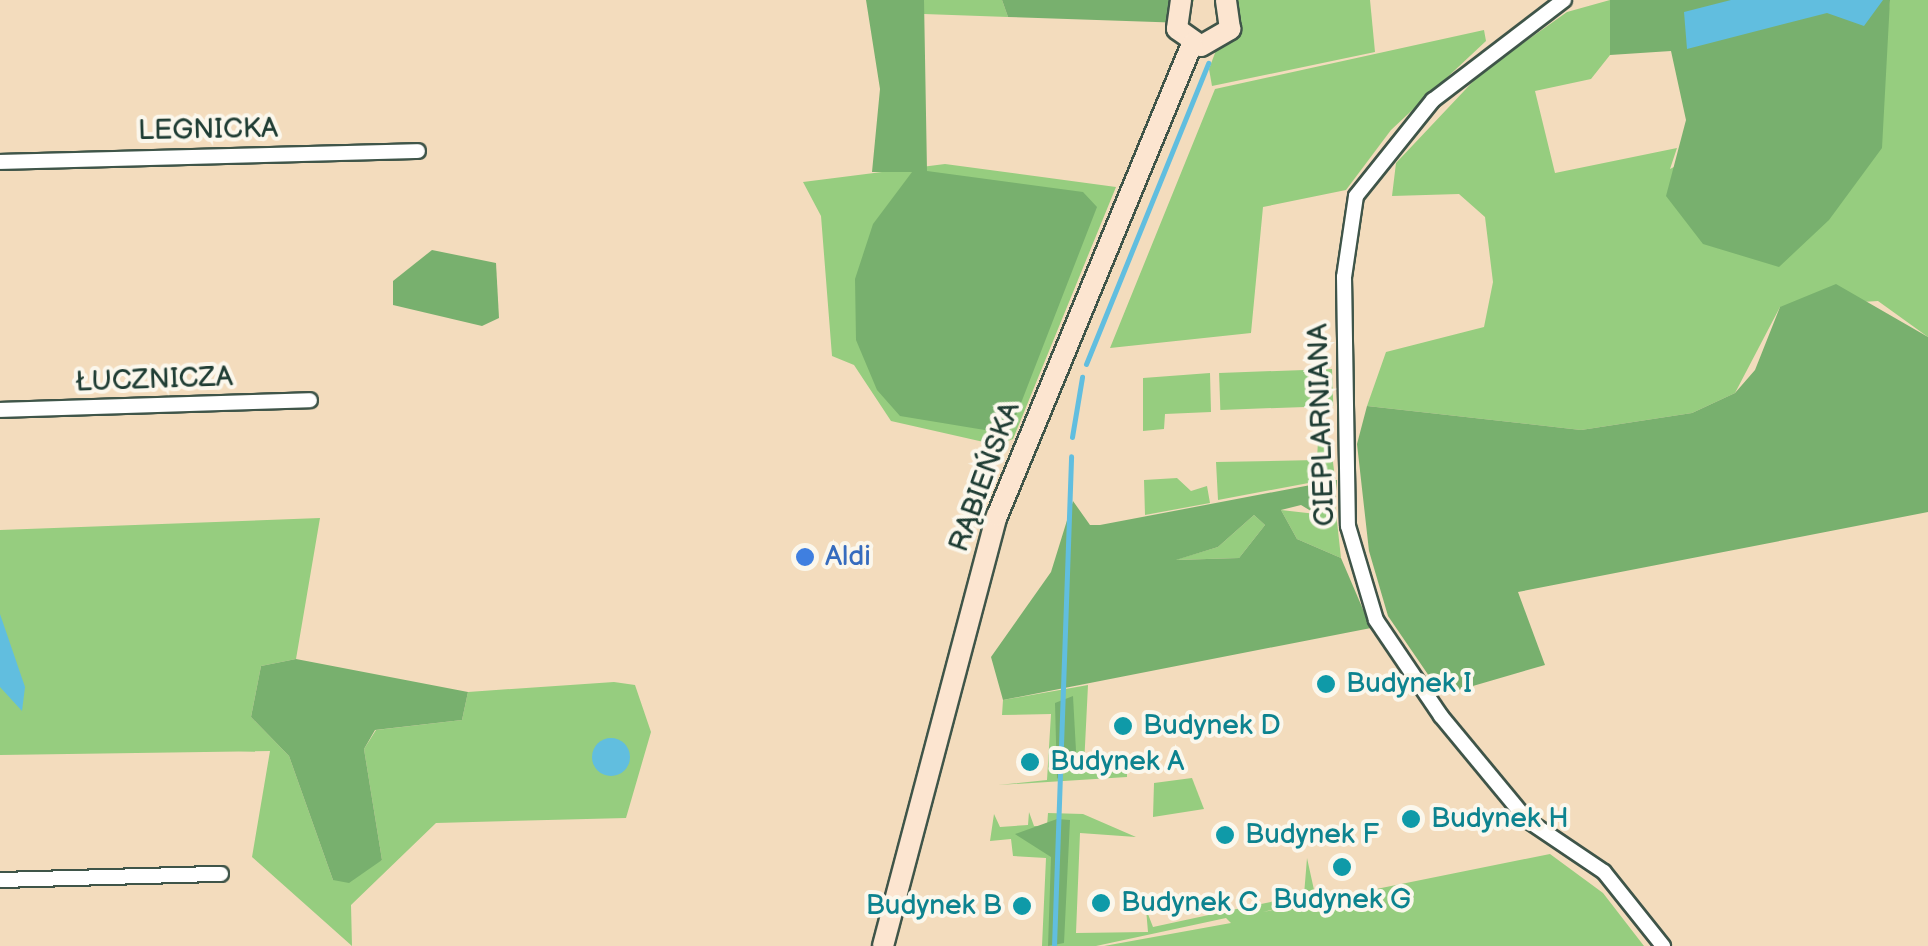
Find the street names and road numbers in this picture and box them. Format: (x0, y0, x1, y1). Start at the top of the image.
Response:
street label: LEGNICKA (138, 112, 278, 148)
street label: CIEPLARNIANA (1302, 323, 1342, 527)
street label: ŁUCZNICZA (75, 360, 233, 400)
street label: RĄBIEŃSKA (942, 398, 1028, 556)

